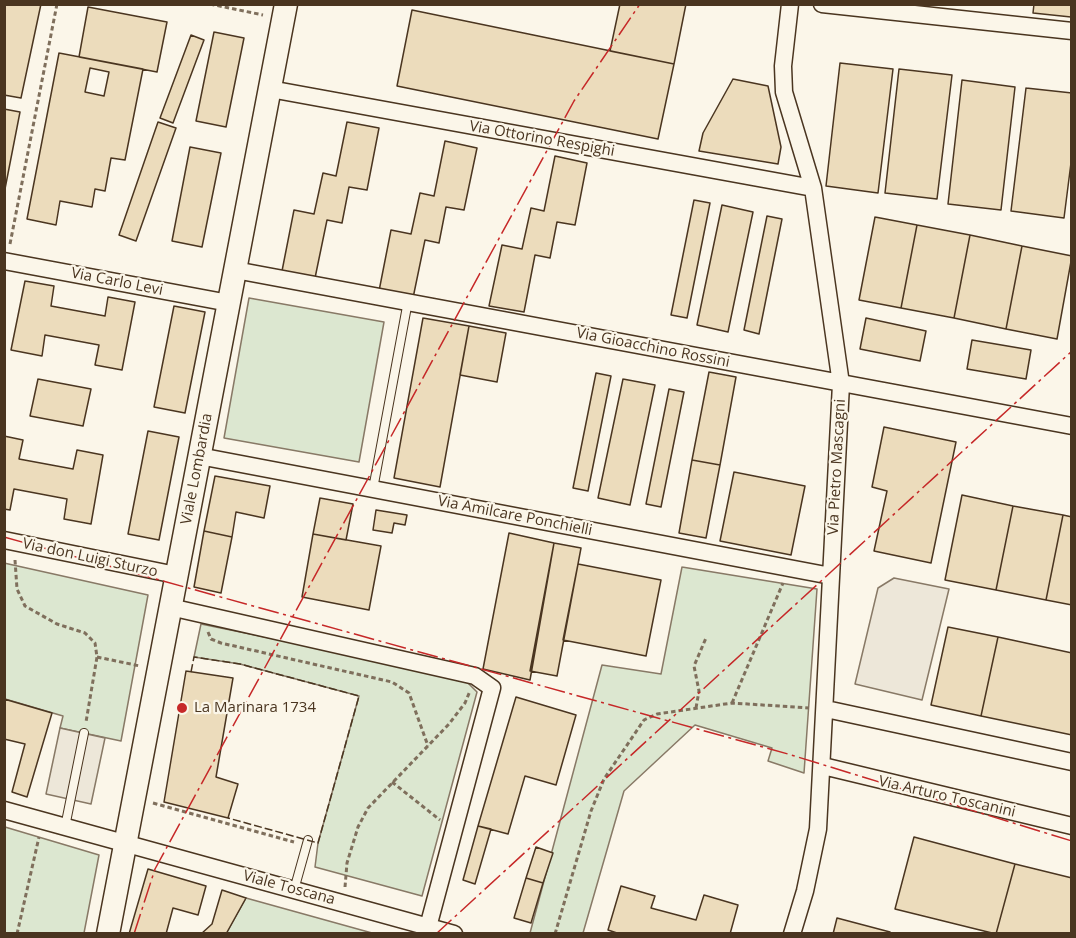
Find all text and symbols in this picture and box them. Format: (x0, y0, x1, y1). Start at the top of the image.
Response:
street label: Via Ottorino Respighi (468, 117, 616, 161)
street label: Via Carlo Levi (70, 264, 164, 300)
street label: Via Gioacchino Rossini (575, 324, 731, 372)
street label: Via Pietro Mascagni (824, 399, 850, 535)
street label: Viale Lombardia (177, 412, 217, 526)
street label: Via Amilcare Ponchielli (436, 492, 594, 540)
street label: Via don Luigi Sturzo (21, 535, 159, 581)
place label: La Marinara 1734 (194, 699, 316, 717)
marker: La Marinara 1734 (175, 701, 189, 715)
street label: Via Arturo Toscanini (877, 772, 1017, 822)
street label: Viale Toscana (241, 867, 337, 909)

